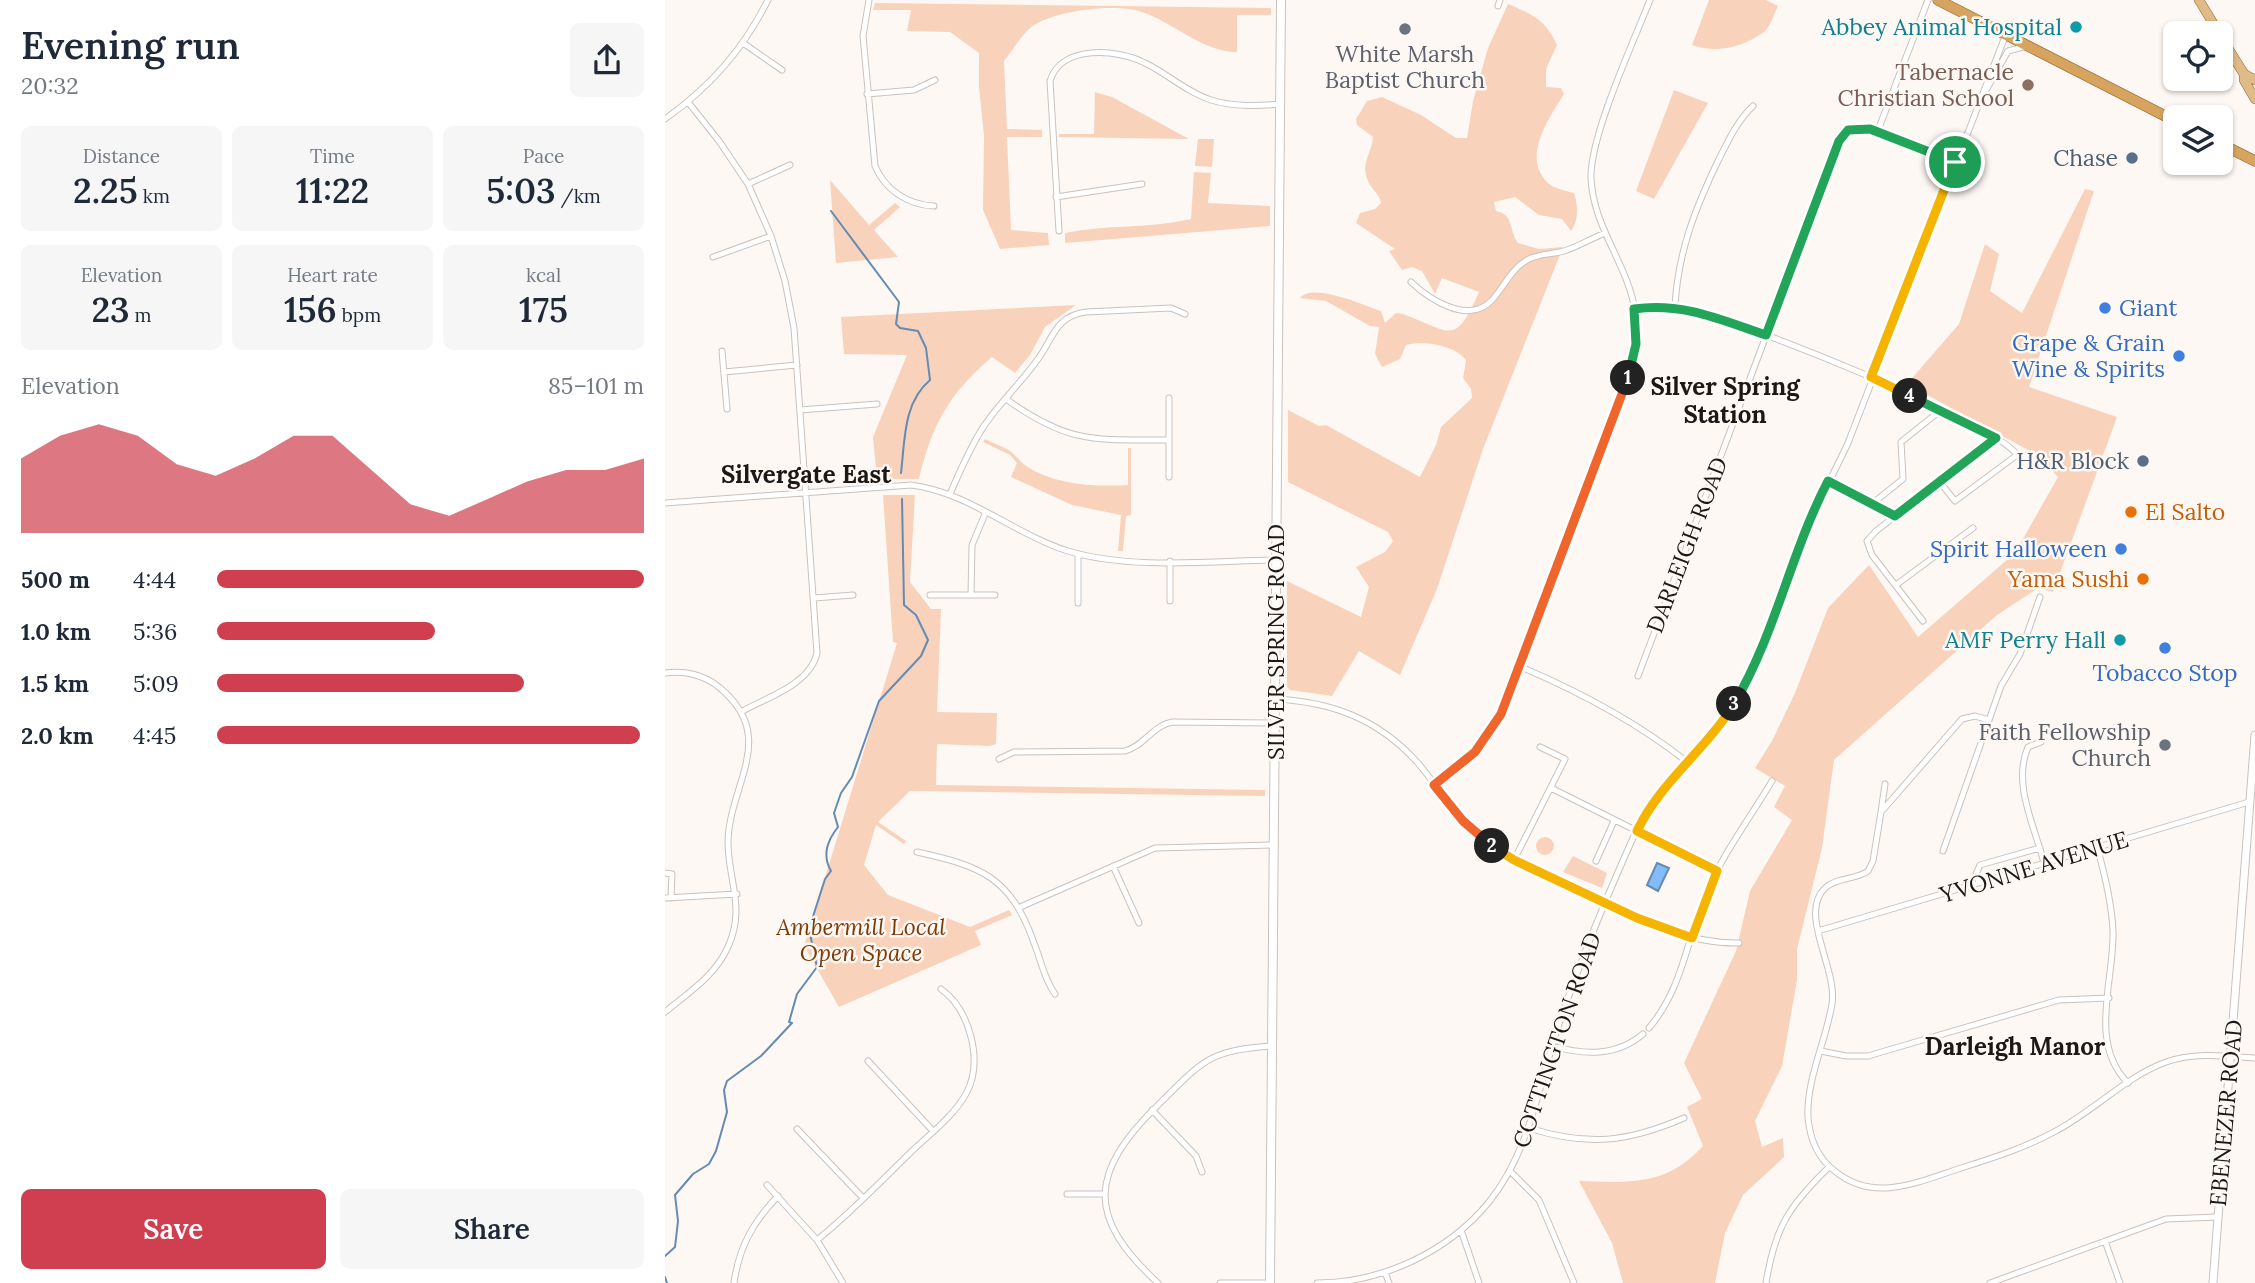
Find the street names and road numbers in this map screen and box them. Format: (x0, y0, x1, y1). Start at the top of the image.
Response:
street label: DARLEIGH ROAD (1640, 453, 1733, 637)
street label: SILVER SPRING ROAD (1261, 524, 1290, 760)
street label: YVONNE AVENUE (1935, 824, 2132, 909)
street label: COTTINGTON ROAD (1506, 928, 1607, 1152)
street label: EBENEZER ROAD (2203, 1018, 2248, 1208)

